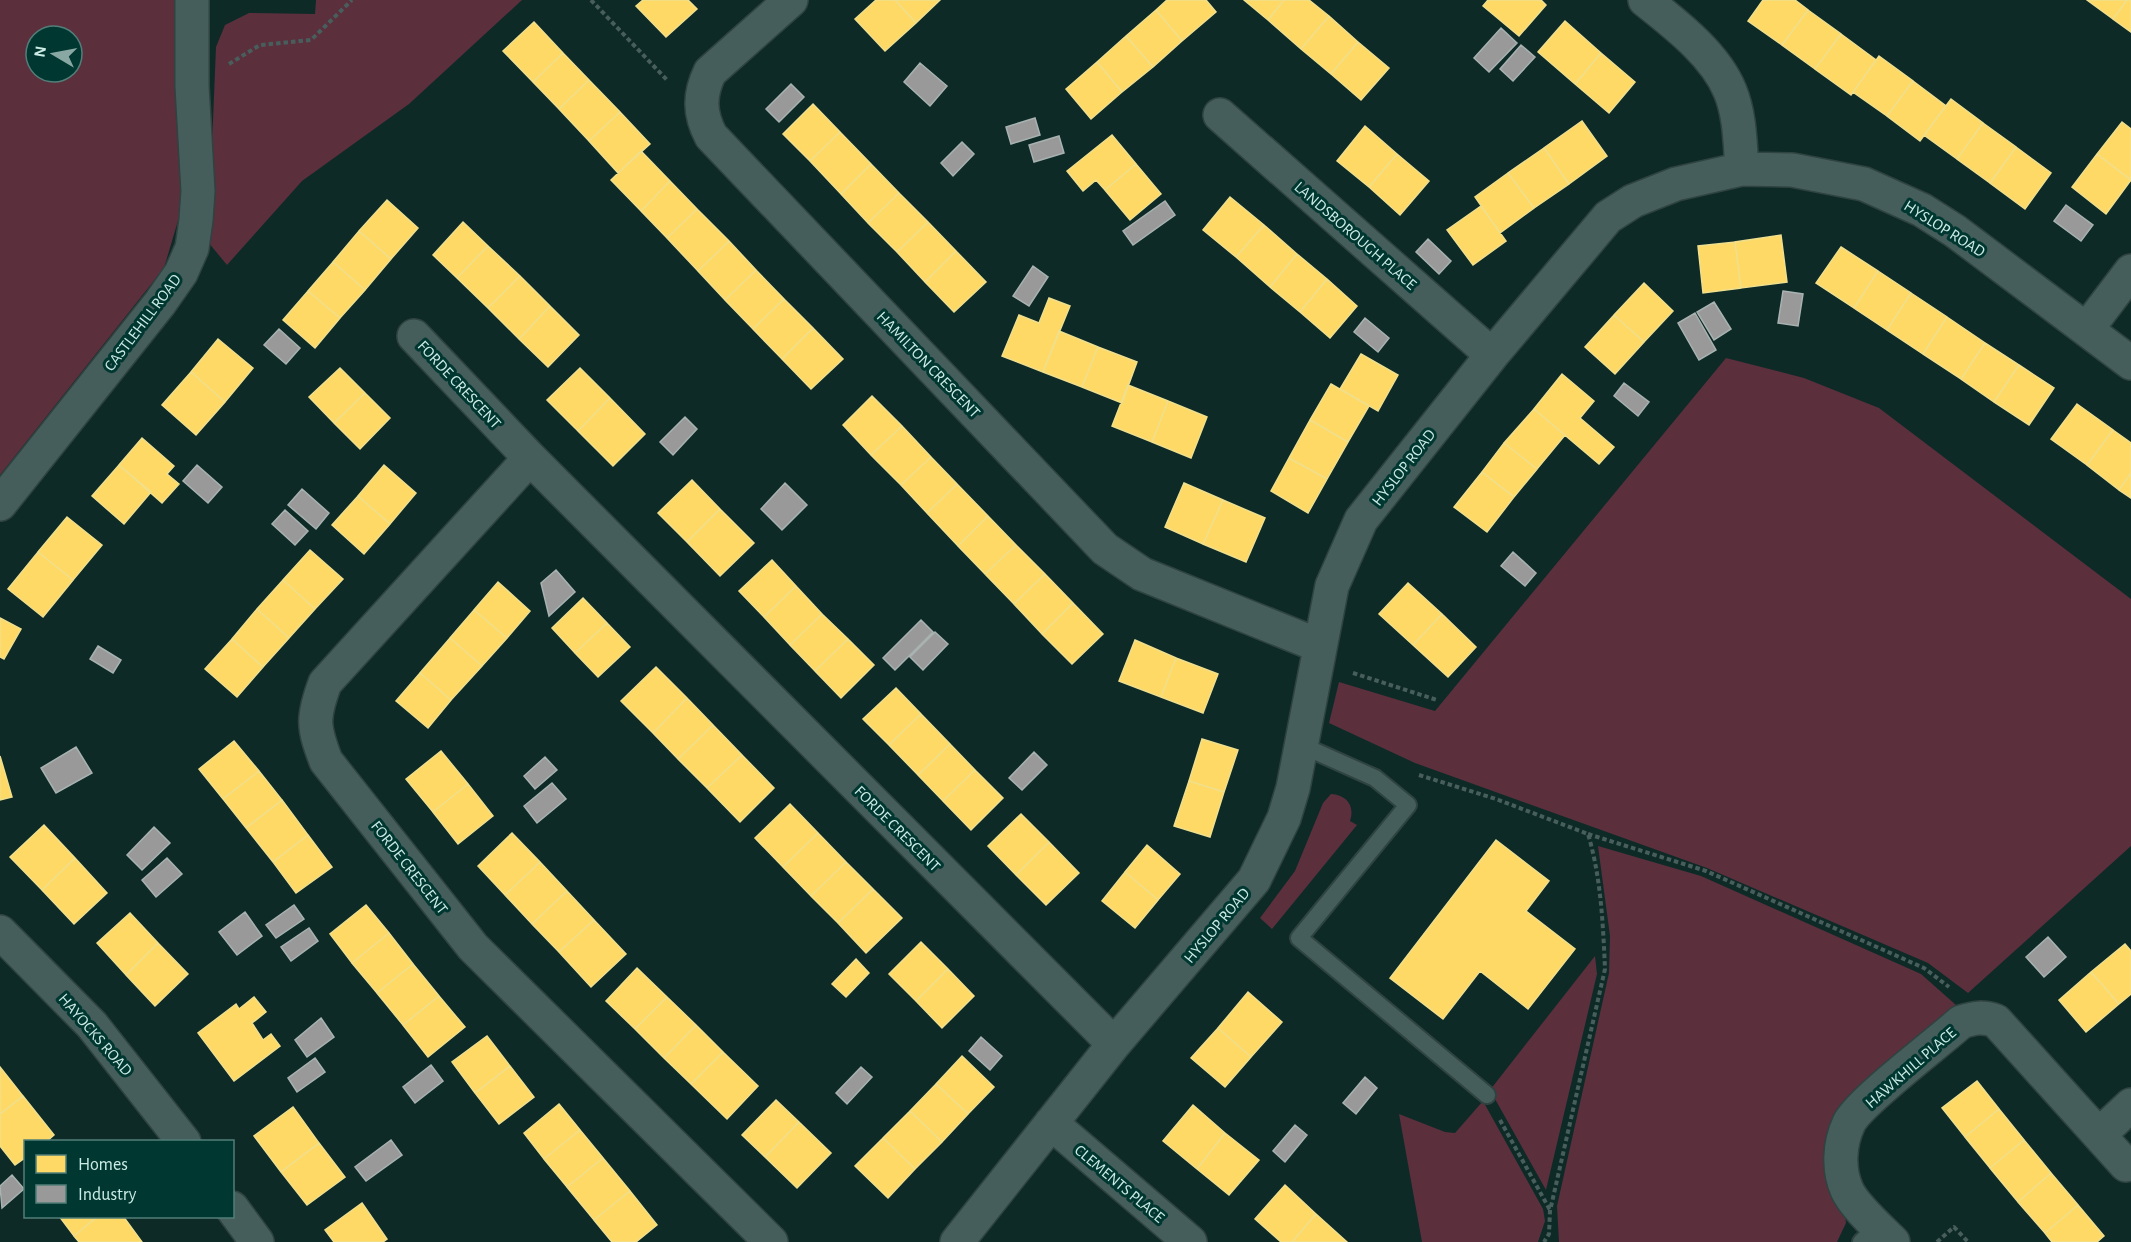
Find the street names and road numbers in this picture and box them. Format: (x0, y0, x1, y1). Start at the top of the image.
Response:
street label: LANDSBOROUGH PLACE (1291, 179, 1420, 293)
street label: HYSLOP ROAD (1901, 198, 1988, 260)
street label: CASTLEHILL ROAD (101, 271, 184, 374)
street label: HAMILTON CRESCENT (874, 308, 983, 421)
street label: FORDE CRESCENT (415, 338, 504, 432)
street label: HYSLOP ROAD (1369, 426, 1439, 509)
street label: FORDE CRESCENT (851, 783, 943, 875)
street label: FORDE CRESCENT (368, 818, 451, 917)
street label: HYSLOP ROAD (1181, 885, 1253, 966)
street label: HAYOCKS ROAD (55, 991, 135, 1079)
street label: HAWKHILL PLACE (1862, 1024, 1959, 1111)
street label: CLEMENTS PLACE (1071, 1142, 1167, 1226)

